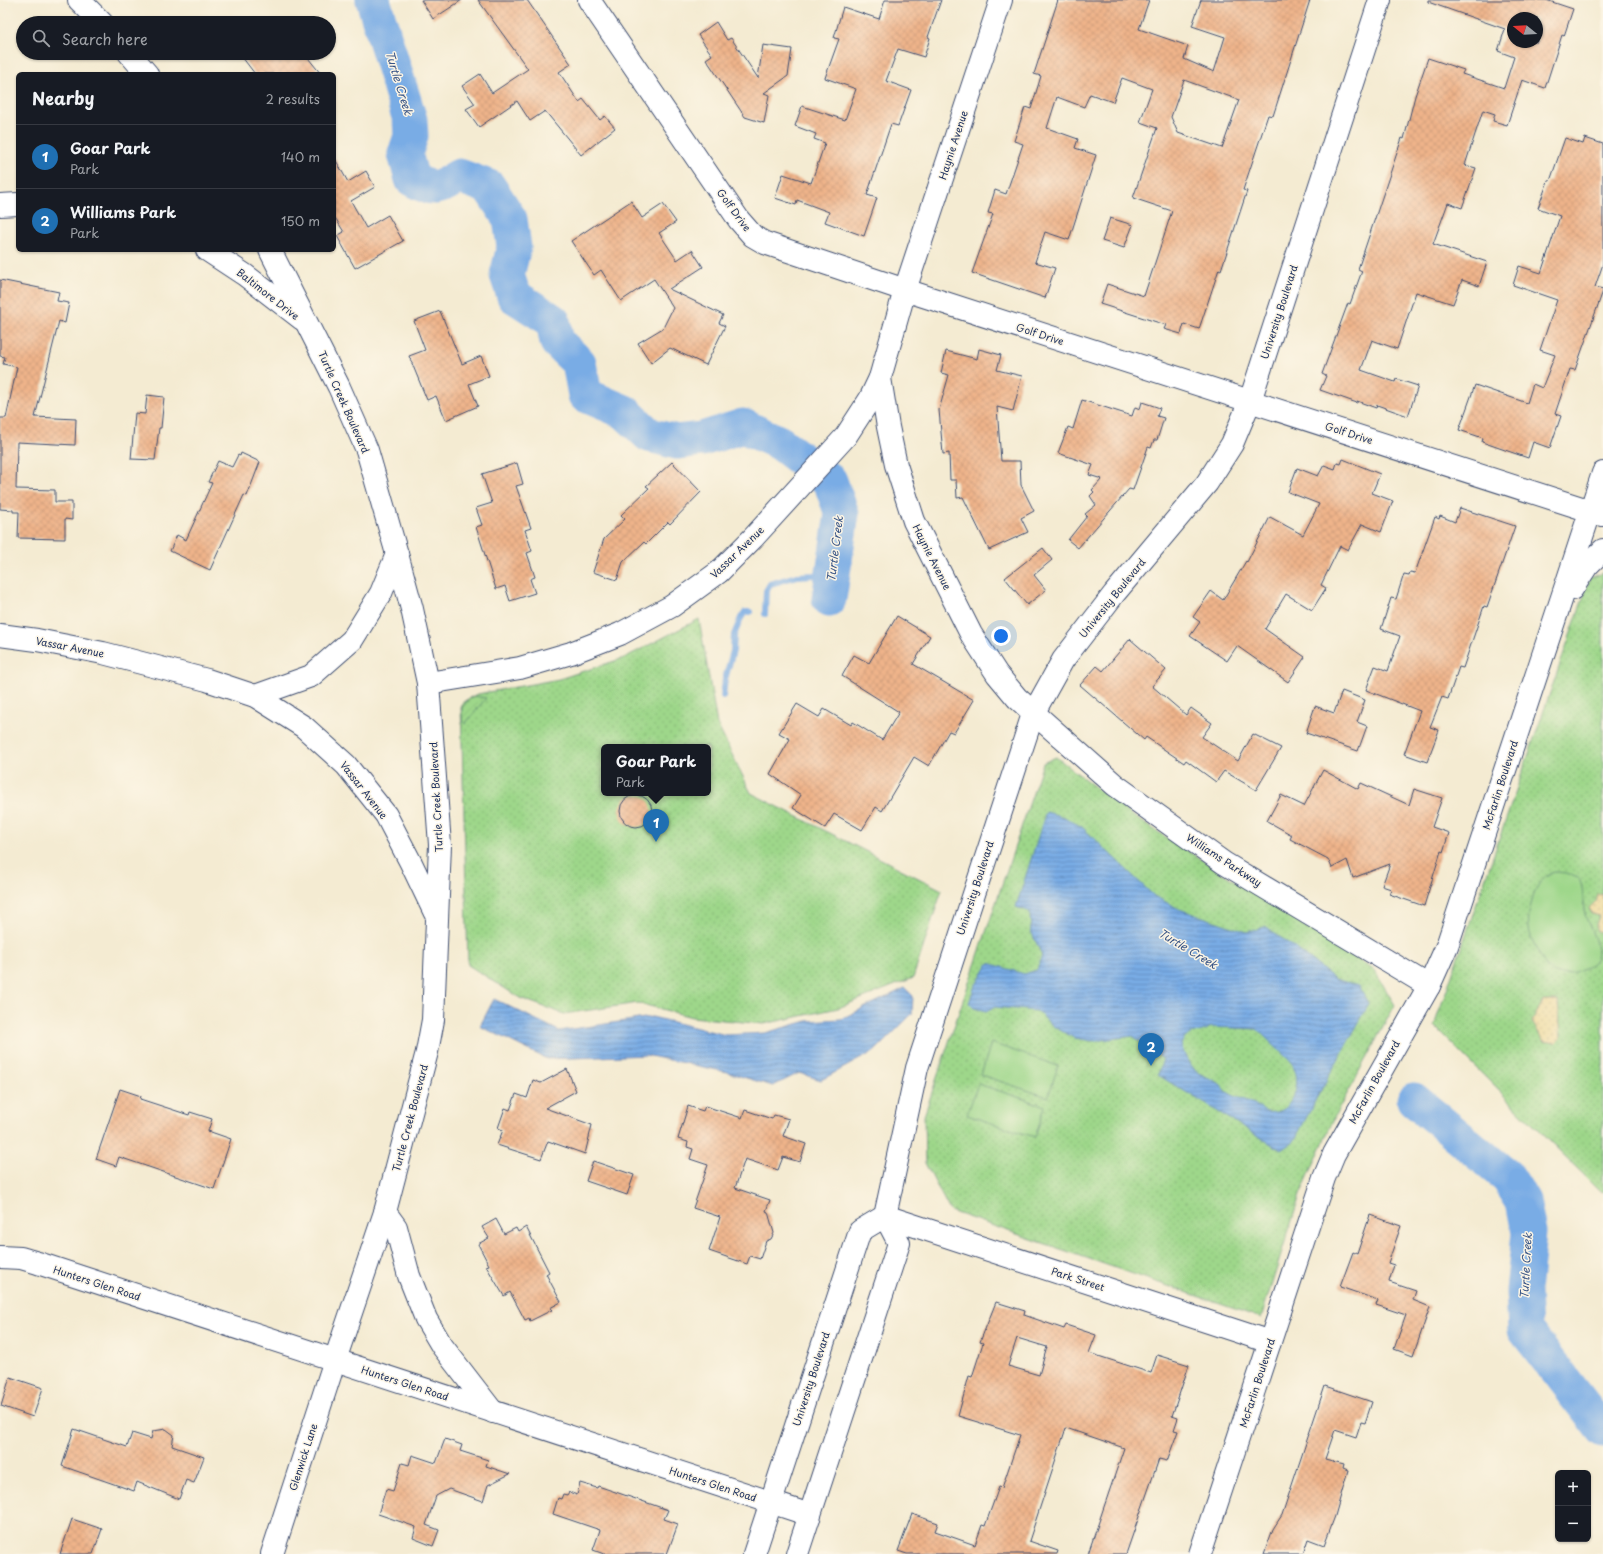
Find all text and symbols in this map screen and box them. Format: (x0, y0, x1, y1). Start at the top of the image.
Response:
north arrow (1507, 12, 1543, 48)
search box (16, 16, 336, 60)
icon: search (30, 27, 52, 49)
text: Search here (62, 27, 148, 50)
water label: Turtle Creek (382, 49, 418, 118)
text: Nearby (32, 85, 94, 111)
text: 2 results (266, 89, 320, 108)
street label: Haynie Avenue (934, 108, 972, 182)
text: Goar Park (70, 136, 151, 159)
text: 1 (42, 147, 48, 166)
text: 140 m (281, 147, 320, 166)
text: Park (70, 159, 99, 178)
street label: Golf Drive (714, 185, 755, 234)
text: Williams Park (70, 200, 176, 223)
text: 2 (40, 211, 50, 230)
text: 150 m (281, 211, 320, 230)
text: Park (70, 223, 99, 242)
street label: University Boulevard (1256, 263, 1302, 361)
street label: Baltimore Drive (234, 264, 303, 323)
street label: Golf Drive (1014, 319, 1066, 348)
street label: Turtle Creek Boulevard (315, 348, 374, 455)
street label: Golf Drive (1323, 418, 1375, 447)
water label: Turtle Creek (822, 514, 847, 583)
street label: Haynie Avenue (909, 521, 956, 593)
street label: Vassar Avenue (706, 522, 767, 581)
street label: University Boulevard (1075, 555, 1149, 641)
your location (991, 626, 1011, 646)
street label: Vassar Avenue (35, 633, 106, 661)
street label: McFarlin Boulevard (1478, 738, 1521, 832)
street label: Turtle Creek Boulevard (425, 741, 446, 853)
popup (601, 744, 711, 796)
text: Goar Park (616, 749, 696, 772)
street label: Vassar Avenue (337, 758, 392, 822)
text: Park (616, 772, 645, 791)
pin: 1 (643, 809, 669, 842)
street label: Williams Parkway (1183, 830, 1265, 890)
street label: University Boulevard (952, 839, 998, 937)
water label: Turtle Creek (1155, 924, 1222, 974)
pin: 2 (1138, 1033, 1164, 1066)
street label: McFarlin Boulevard (1344, 1037, 1403, 1126)
street label: Turtle Creek Boulevard (388, 1063, 431, 1173)
water label: Turtle Creek (1515, 1231, 1536, 1299)
street label: Hunters Glen Road (52, 1261, 143, 1304)
street label: Park Street (1050, 1263, 1107, 1294)
street label: University Boulevard (788, 1330, 834, 1428)
street label: McFarlin Boulevard (1235, 1336, 1278, 1430)
street label: Hunters Glen Road (360, 1361, 451, 1404)
street label: Glenwick Lane (285, 1421, 321, 1493)
street label: Hunters Glen Road (668, 1462, 759, 1505)
map controls (1555, 1470, 1591, 1542)
button: + (1555, 1470, 1591, 1506)
button: − (1555, 1506, 1591, 1542)

